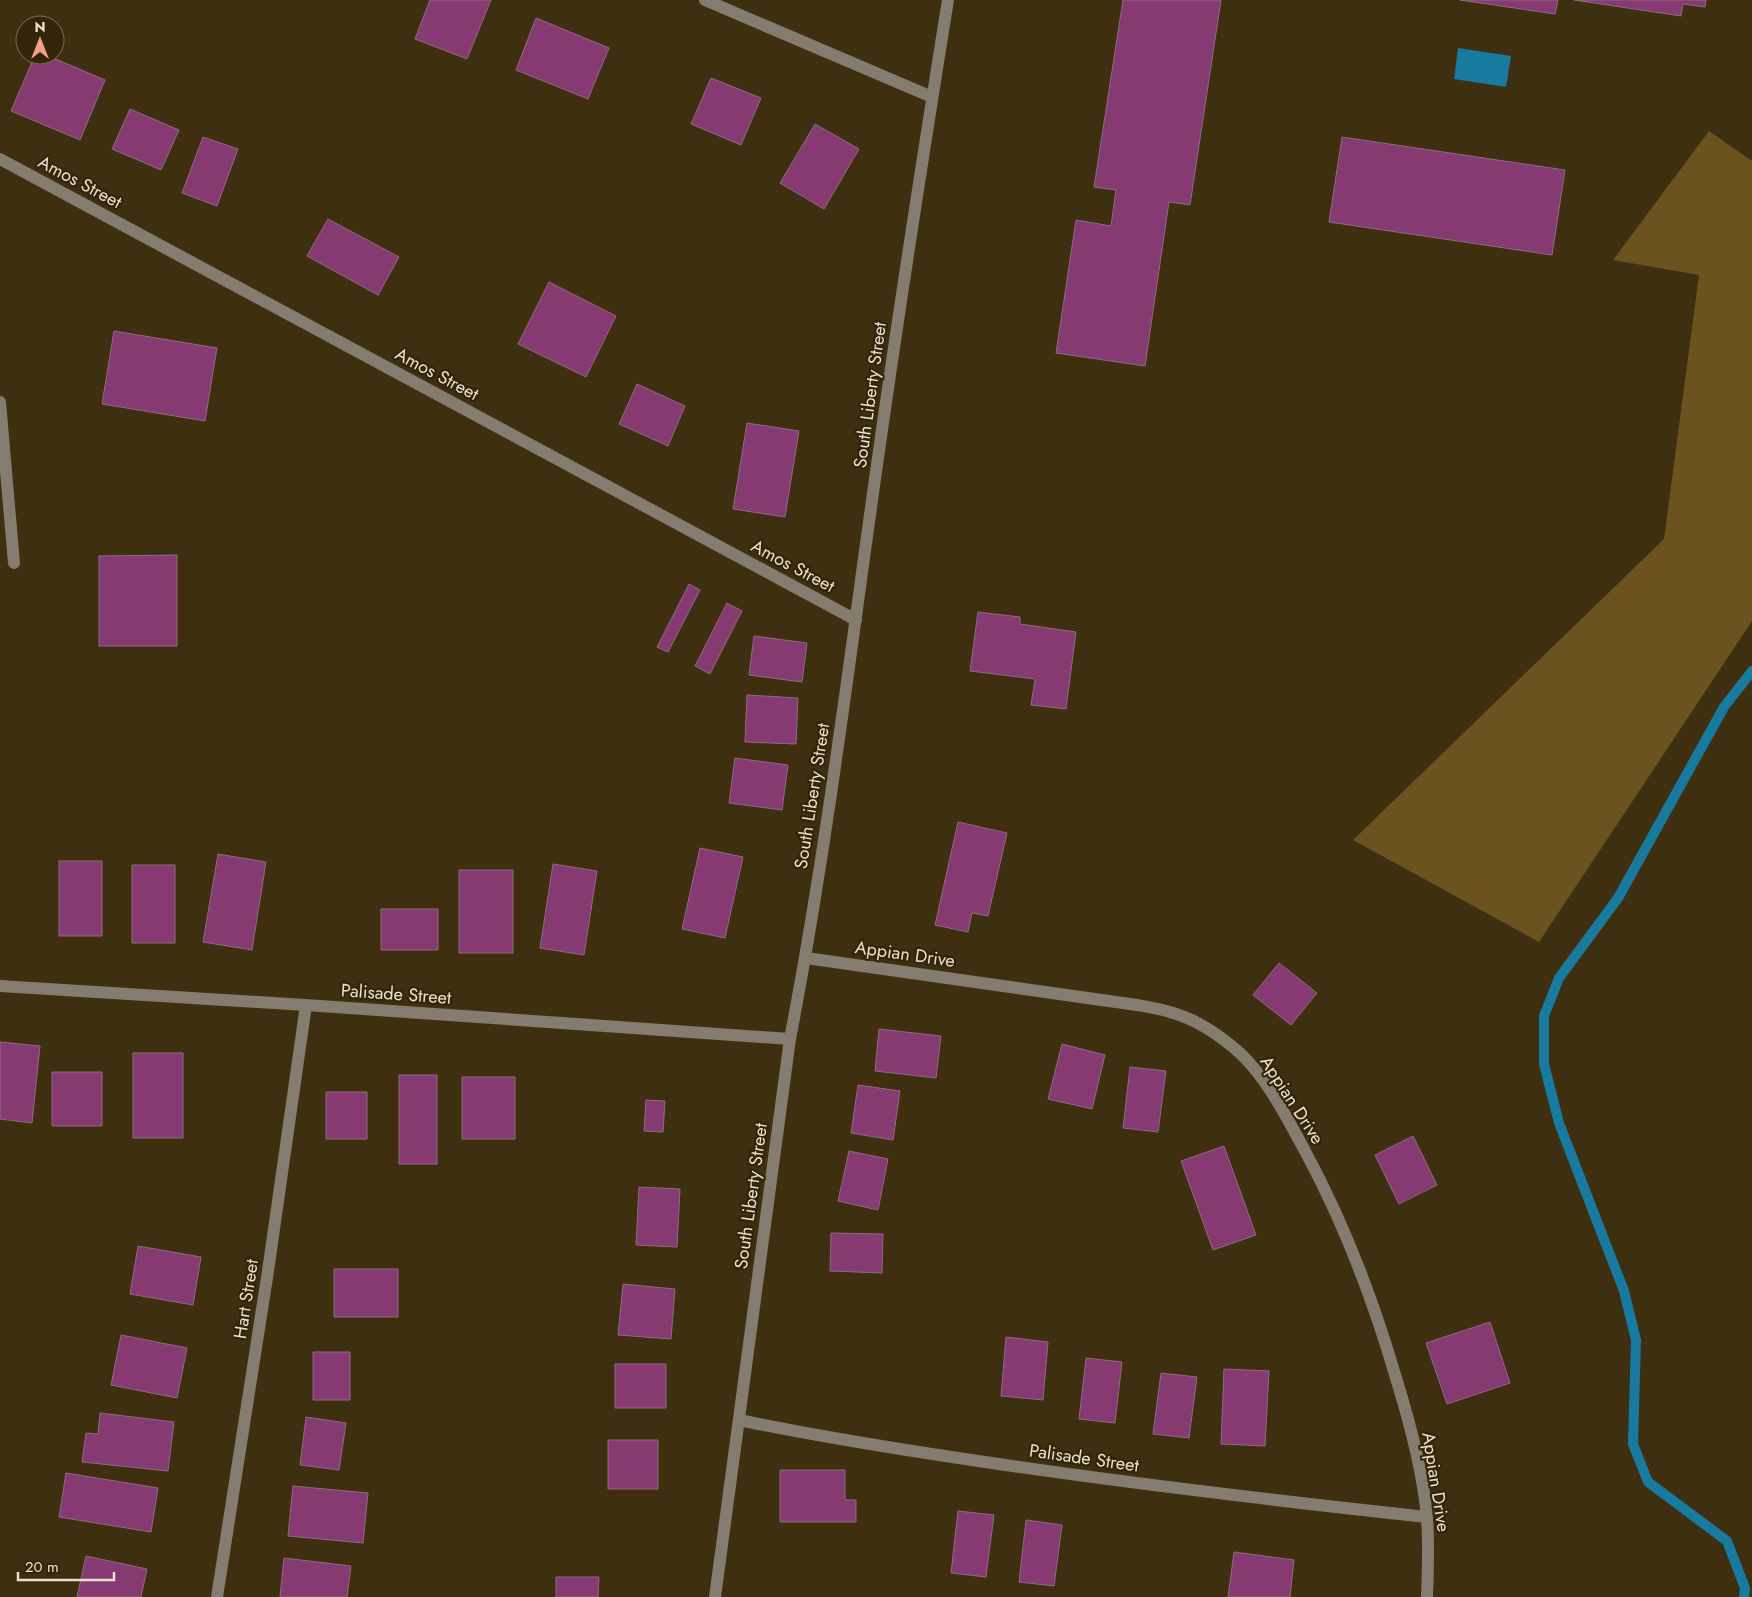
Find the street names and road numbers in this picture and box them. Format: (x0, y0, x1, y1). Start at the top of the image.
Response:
street label: Amos Street (34, 149, 127, 215)
street label: South Liberty Street (847, 320, 893, 470)
street label: Amos Street (391, 341, 484, 407)
street label: Amos Street (747, 533, 840, 599)
street label: South Liberty Street (788, 721, 836, 871)
street label: Appian Drive (853, 934, 957, 974)
street label: Palisade Street (340, 977, 453, 1011)
street label: Appian Drive (1254, 1051, 1330, 1149)
street label: South Liberty Street (728, 1121, 774, 1271)
street label: Hart Street (227, 1257, 265, 1341)
street label: Appian Drive (1415, 1430, 1457, 1534)
street label: Palisade Street (1027, 1437, 1141, 1479)

